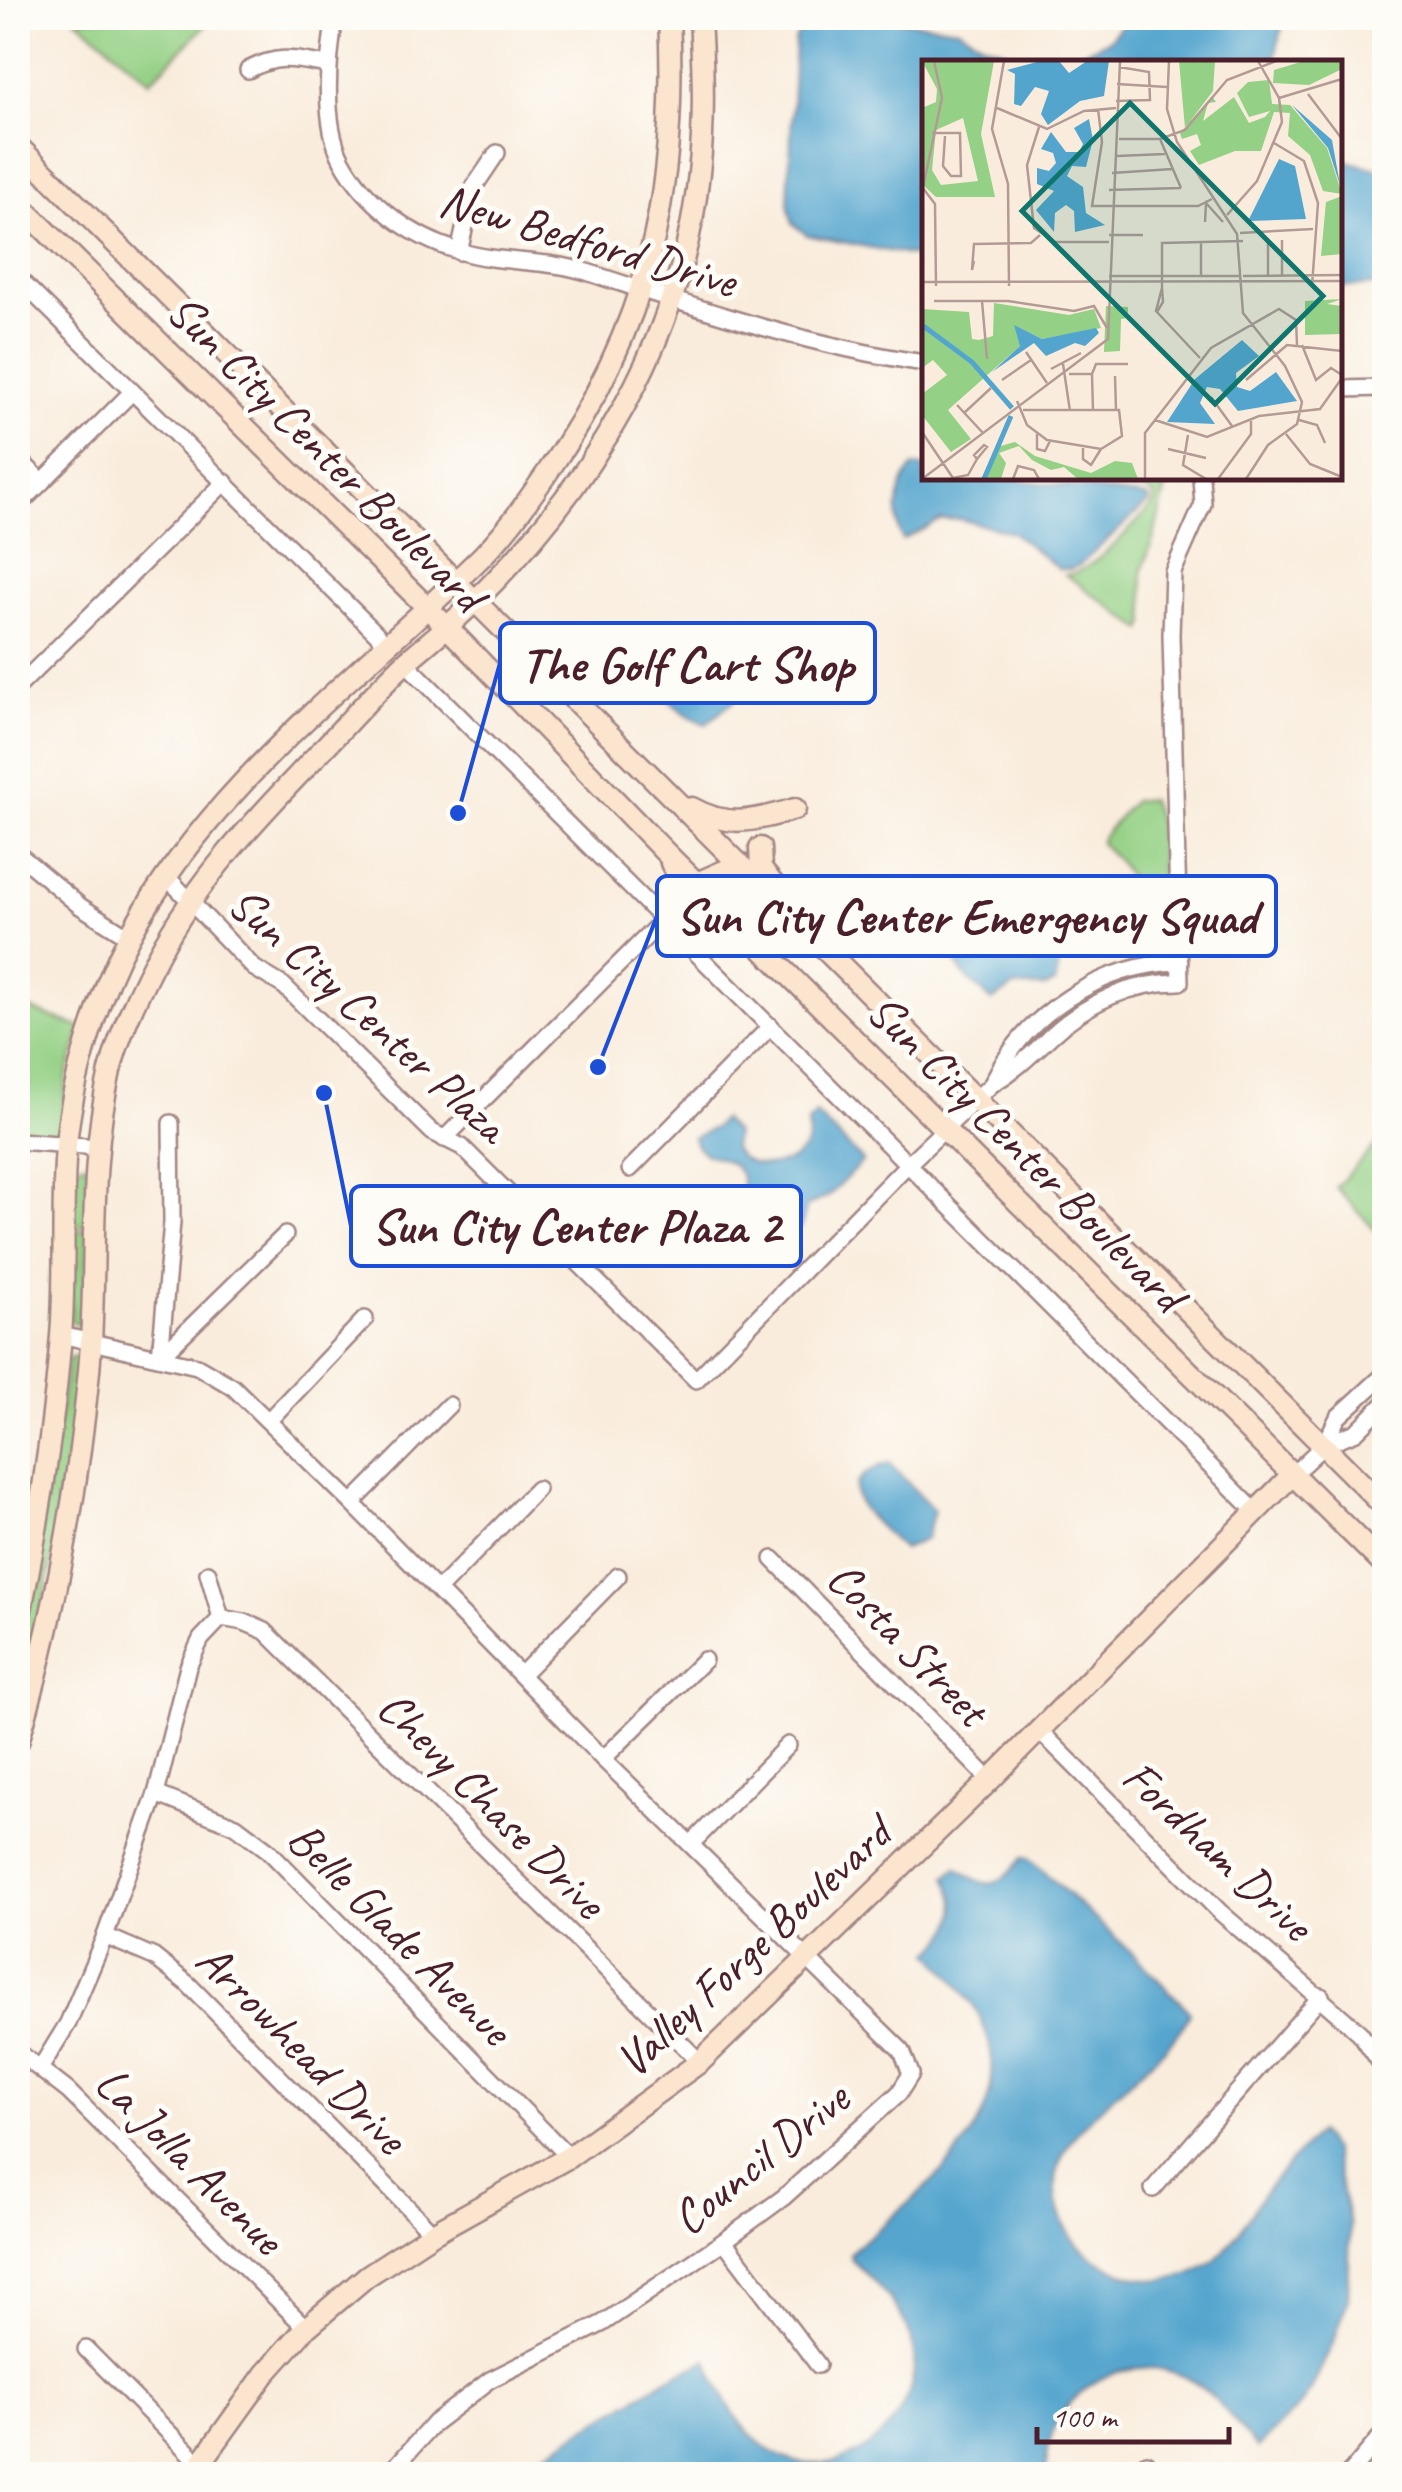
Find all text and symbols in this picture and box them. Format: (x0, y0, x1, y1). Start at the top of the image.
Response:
inset map (922, 60, 1342, 480)
street label: New Bedford Drive (433, 169, 746, 312)
street label: Sun City Center Boulevard (155, 281, 502, 628)
callout: The Golf Cart Shop (500, 623, 875, 703)
text: The Golf Cart Shop (521, 633, 857, 696)
street label: Sun City Center Plaza (216, 873, 523, 1158)
callout: Sun City Center Emergency Squad (657, 876, 1276, 956)
text: Sun City Center Emergency Squad (676, 885, 1265, 948)
street label: Sun City Center Boulevard (855, 981, 1202, 1328)
callout: Sun City Center Plaza 2 (351, 1186, 801, 1266)
text: Sun City Center Plaza 2 (371, 1195, 785, 1258)
street label: Costa Street (815, 1548, 1004, 1741)
street label: Chevy Chase Drive (365, 1677, 621, 1933)
street label: Fordham Drive (1110, 1747, 1328, 1956)
street label: Valley Forge Boulevard (603, 1800, 908, 2090)
street label: Belle Glade Avenue (275, 1808, 527, 2060)
street label: Arrowhead Drive (184, 1930, 422, 2168)
street label: La Jolla Avenue (83, 2053, 299, 2269)
street label: Council Drive (659, 2066, 863, 2248)
scale bar (1037, 2382, 1230, 2444)
text: 100 m (1052, 2398, 1119, 2436)

